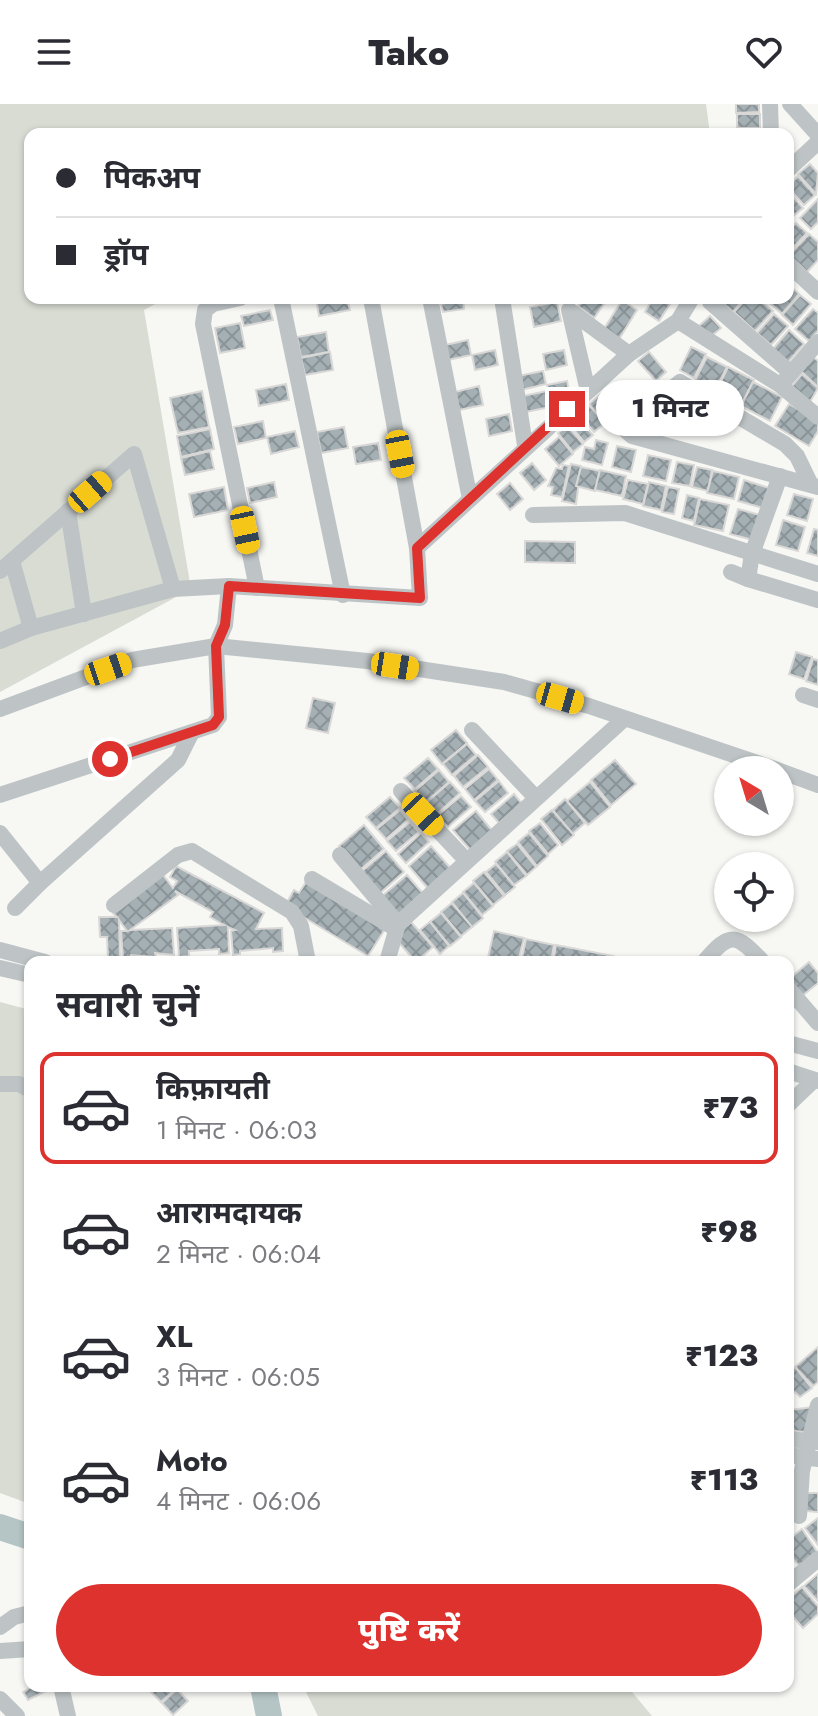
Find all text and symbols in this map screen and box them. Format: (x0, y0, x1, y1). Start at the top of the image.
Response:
text: Tako (368, 26, 450, 78)
icon: menu (32, 30, 76, 74)
icon: heart (742, 30, 786, 74)
text: पिकअप (104, 156, 200, 199)
text: ड्रॉप (104, 233, 148, 276)
callout: 1 मिनट (595, 381, 743, 437)
text: 1 मिनट (631, 389, 709, 427)
route end (549, 391, 585, 427)
car (384, 428, 416, 480)
car (64, 467, 116, 517)
car (228, 504, 262, 556)
car (81, 650, 135, 688)
car (369, 650, 421, 682)
car (534, 680, 586, 716)
route start (92, 741, 128, 777)
north arrow (714, 756, 794, 836)
map controls (714, 756, 794, 932)
car (398, 788, 448, 840)
button: locate (714, 852, 794, 932)
text: सवारी चुनें (56, 978, 199, 1030)
text: किफ़ायती (156, 1067, 270, 1110)
icon: car (60, 1072, 132, 1144)
text: ₹73 (703, 1086, 758, 1129)
text: 1 मिनट · 06:03 (156, 1111, 317, 1149)
text: आरामदायक (156, 1191, 302, 1234)
icon: car (60, 1196, 132, 1268)
text: ₹98 (700, 1210, 758, 1253)
text: 2 मिनट · 06:04 (156, 1235, 321, 1273)
text: XL (156, 1315, 192, 1358)
icon: car (60, 1320, 132, 1392)
text: ₹123 (685, 1334, 758, 1377)
text: 3 मिनट · 06:05 (156, 1358, 320, 1396)
text: Moto (156, 1439, 228, 1482)
icon: car (60, 1444, 132, 1516)
text: ₹113 (690, 1458, 758, 1501)
text: 4 मिनट · 06:06 (156, 1482, 321, 1520)
button: पुष्टि करें (56, 1584, 762, 1676)

